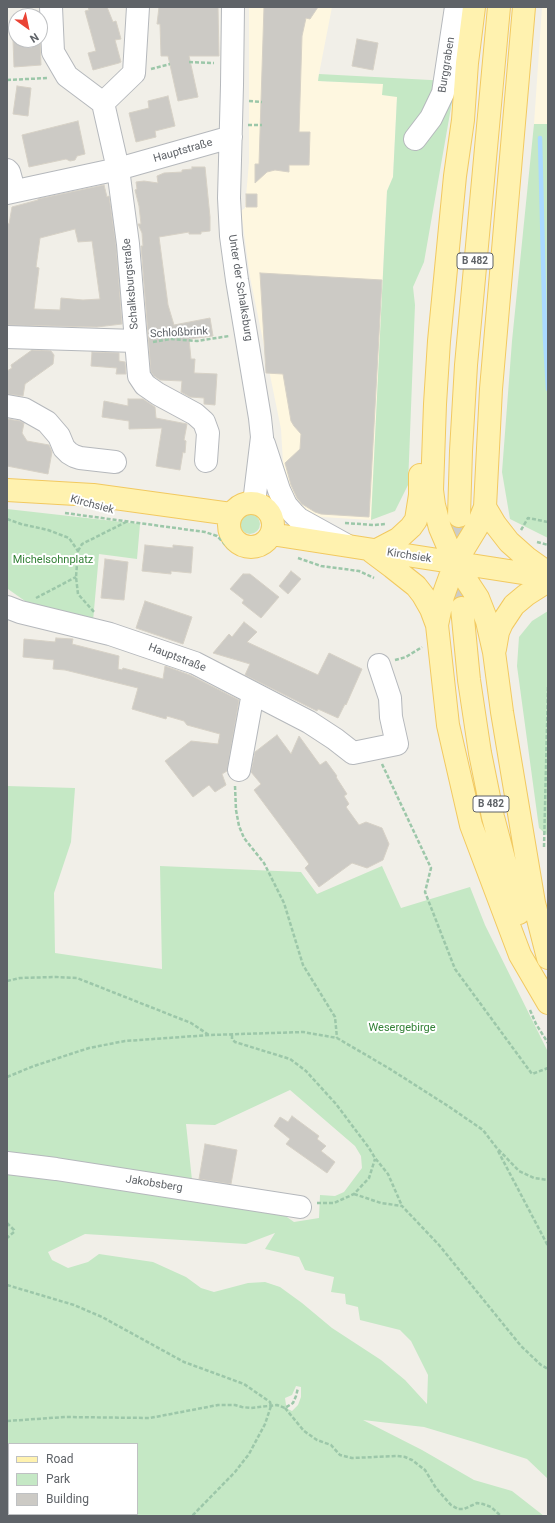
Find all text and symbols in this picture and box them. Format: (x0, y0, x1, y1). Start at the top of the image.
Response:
north arrow (8, 8, 48, 48)
text: N (27, 30, 41, 45)
street label: Burggraben (436, 36, 458, 94)
street label: Hauptstraße (152, 136, 214, 166)
street label: Unter der Schalksburg (225, 234, 255, 342)
street label: Schalksburgstraße (120, 238, 142, 330)
road number: B 482 (457, 253, 493, 269)
street label: Schloßbrink (150, 325, 208, 341)
street label: Kirchsiek (69, 493, 115, 517)
street label: Kirchsiek (386, 546, 432, 566)
park label: Michelsohnplatz (13, 553, 93, 567)
street label: Hauptstraße (146, 641, 208, 675)
road number: B 482 (473, 796, 509, 812)
park label: Wesergebirge (368, 1021, 436, 1035)
street label: Jakobsberg (125, 1173, 183, 1195)
legend (8, 1443, 138, 1515)
text: Road (46, 1452, 74, 1466)
text: Park (46, 1472, 70, 1486)
text: Building (46, 1492, 89, 1506)

